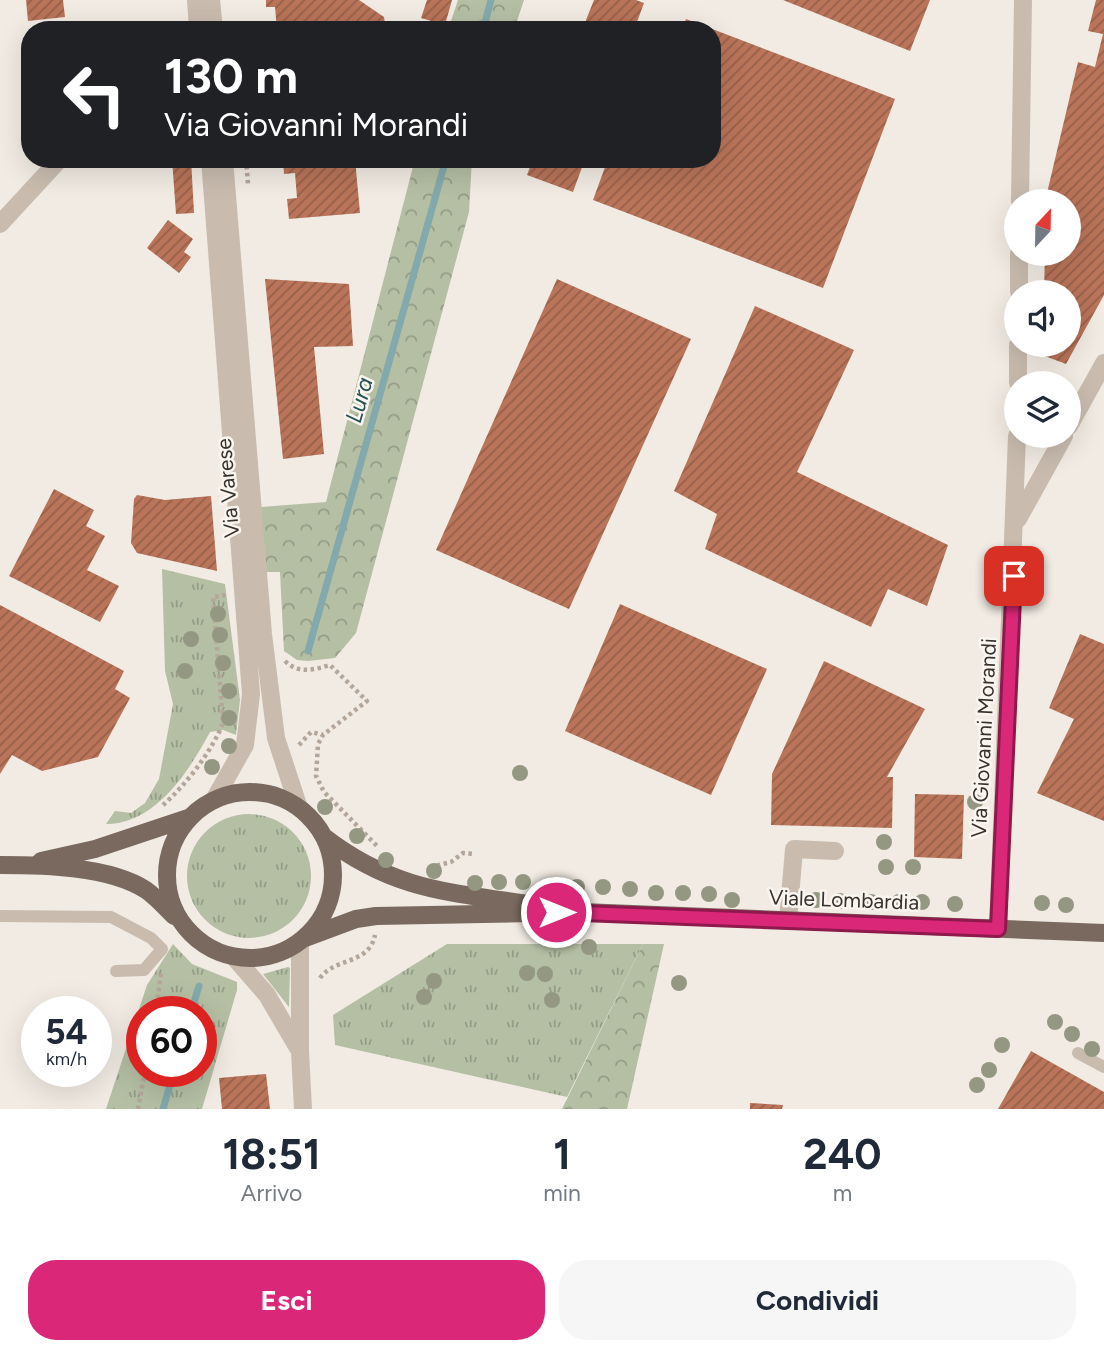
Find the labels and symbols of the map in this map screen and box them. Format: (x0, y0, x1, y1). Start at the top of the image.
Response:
north arrow (1004, 189, 1082, 266)
water label: Lura (339, 374, 379, 426)
street label: Via Varese (211, 437, 244, 539)
pin (984, 546, 1044, 606)
street label: Via Giovanni Morandi (966, 638, 1001, 838)
position arrow (519, 875, 593, 949)
street label: Viale Lombardia (768, 884, 920, 915)
speed limit sign: 60 (126, 996, 217, 1087)

